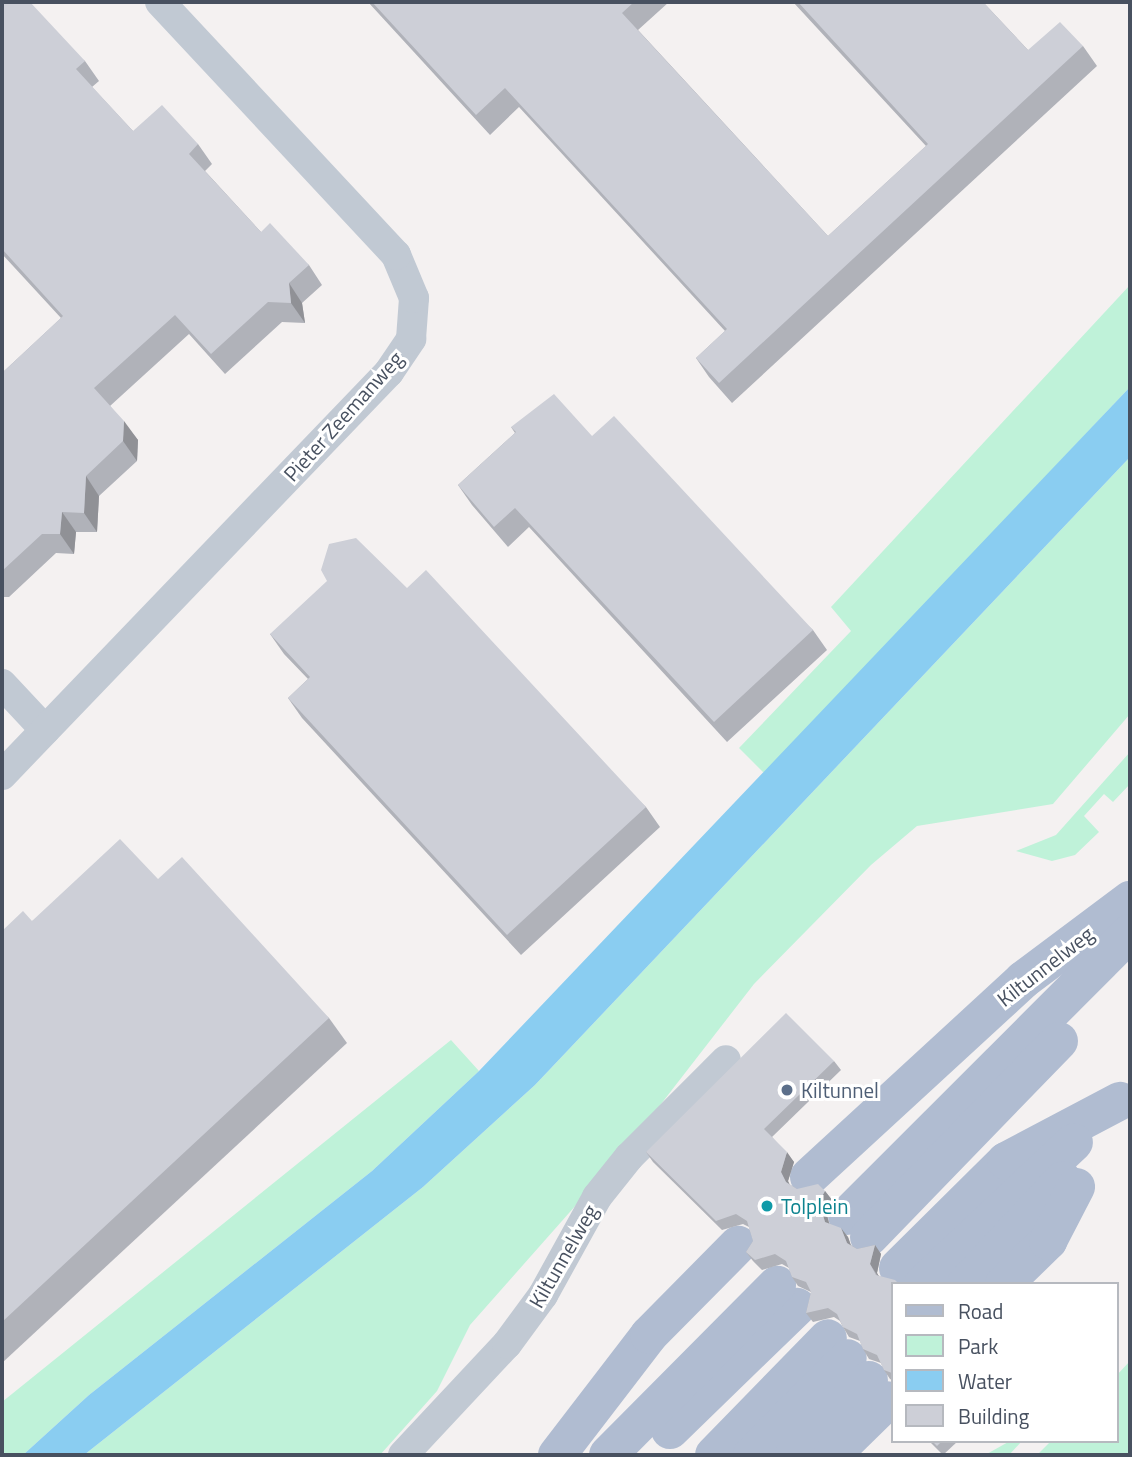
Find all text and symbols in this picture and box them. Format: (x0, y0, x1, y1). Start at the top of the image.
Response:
street label: Pieter Zeemanweg (278, 346, 408, 486)
street label: Kiltunnelweg (992, 921, 1098, 1011)
place label: Kiltunnel (801, 1077, 879, 1103)
marker: Kiltunnel (779, 1082, 795, 1098)
place label: Tolplein (781, 1193, 848, 1219)
marker: Tolplein (759, 1198, 775, 1214)
street label: Kiltunnelweg (523, 1200, 603, 1312)
legend (890, 1282, 1118, 1443)
text: Road (958, 1295, 1003, 1327)
text: Park (958, 1330, 998, 1362)
text: Water (958, 1365, 1012, 1397)
text: Building (958, 1400, 1029, 1432)

